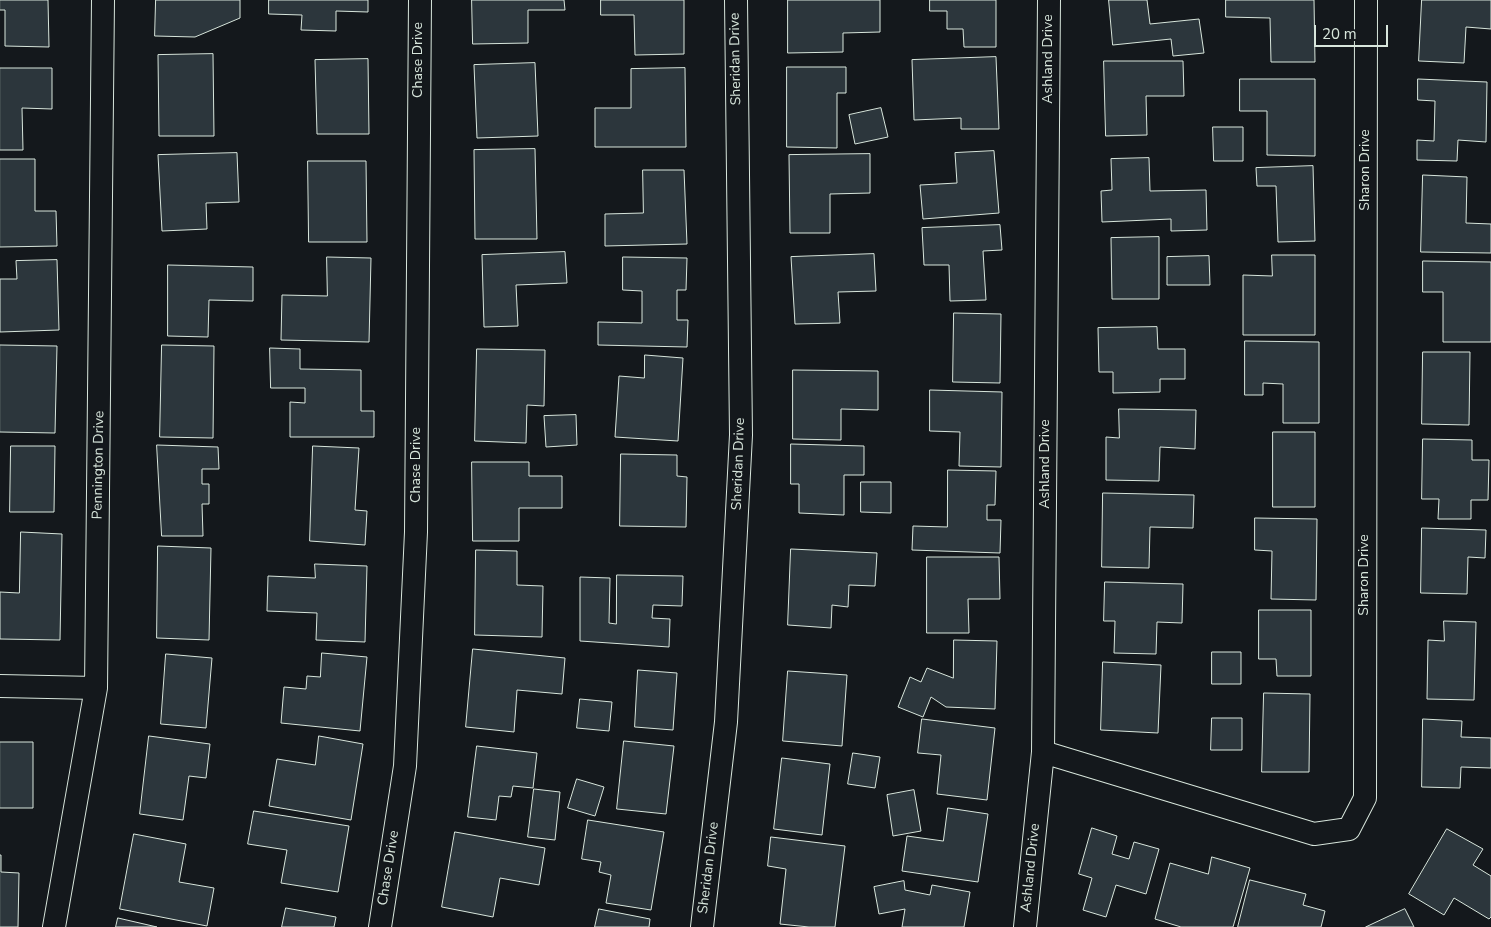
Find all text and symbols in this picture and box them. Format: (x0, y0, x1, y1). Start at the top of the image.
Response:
street label: Sheridan Drive (727, 13, 745, 105)
street label: Ashland Drive (1041, 14, 1057, 104)
scale bar (1316, 15, 1390, 47)
street label: Chase Drive (411, 22, 427, 98)
text: 20 m (1322, 24, 1357, 44)
street label: Sharon Drive (1358, 129, 1374, 211)
street label: Pennington Drive (90, 411, 108, 519)
street label: Sheridan Drive (729, 417, 749, 511)
street label: Ashland Drive (1038, 419, 1054, 509)
street label: Chase Drive (409, 427, 425, 503)
street label: Sharon Drive (1357, 534, 1373, 616)
street label: Sheridan Drive (695, 821, 723, 915)
street label: Ashland Drive (1018, 823, 1044, 913)
street label: Chase Drive (375, 829, 403, 907)

